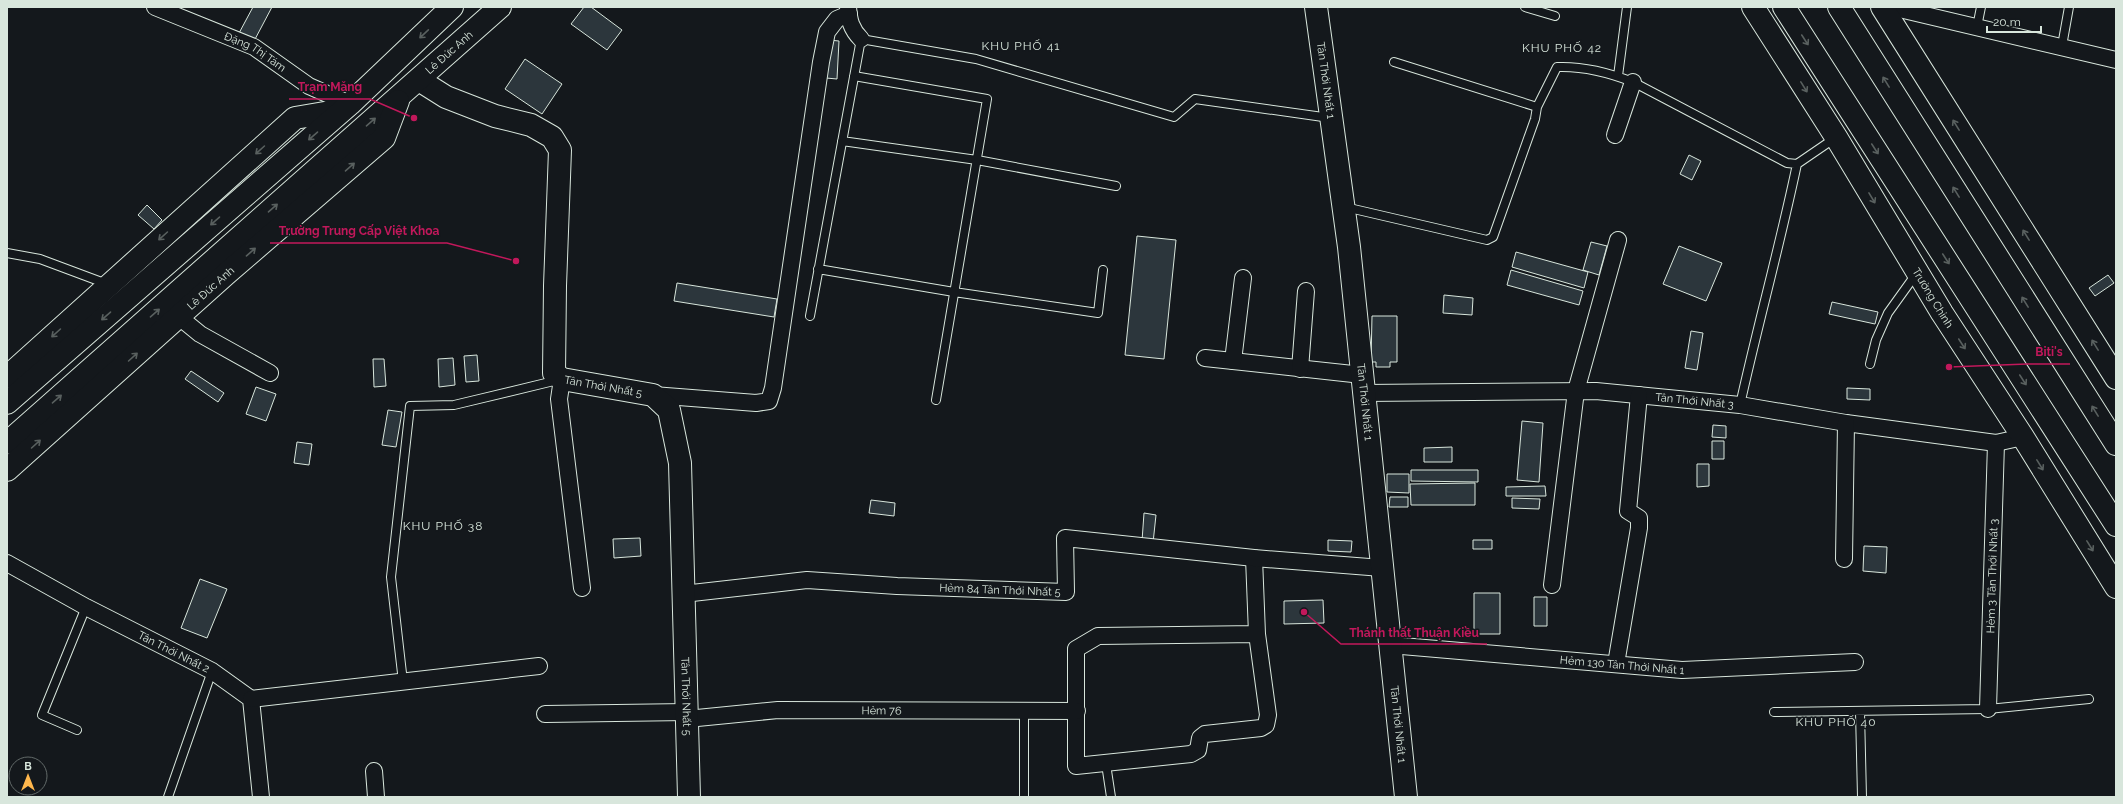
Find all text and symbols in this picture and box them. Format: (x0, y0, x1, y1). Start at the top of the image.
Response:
scale bar (1987, 8, 2041, 34)
text: 20 m (1993, 15, 2021, 29)
street label: Lê Đức Anh (423, 28, 476, 77)
one-way arrow (419, 29, 429, 39)
street label: Đặng Thị Tám (222, 30, 288, 75)
one-way arrow (1801, 34, 1809, 45)
district label: KHU PHỐ 41 (982, 39, 1060, 53)
street label: Tân Thới Nhất 1 (1314, 41, 1337, 120)
district label: KHU PHỐ 42 (1522, 41, 1602, 55)
callout: Trạm Măng (289, 75, 370, 99)
one-way arrow (1882, 76, 1890, 88)
text: Trạm Măng (298, 80, 362, 94)
one-way arrow (1800, 81, 1808, 92)
one-way arrow (365, 118, 376, 127)
one-way arrow (1952, 119, 1960, 131)
one-way arrow (307, 131, 318, 140)
one-way arrow (1872, 143, 1880, 155)
one-way arrow (255, 145, 265, 154)
one-way arrow (344, 163, 355, 172)
one-way arrow (1952, 187, 1960, 198)
one-way arrow (1869, 192, 1877, 204)
one-way arrow (268, 204, 278, 213)
one-way arrow (210, 217, 220, 226)
callout: Trường Trung Cấp Việt Khoa (270, 219, 447, 243)
text: Trường Trung Cấp Việt Khoa (279, 224, 439, 238)
one-way arrow (2022, 230, 2030, 241)
one-way arrow (158, 232, 168, 241)
one-way arrow (246, 248, 256, 257)
one-way arrow (1941, 253, 1950, 264)
street label: Lê Đức Anh (184, 264, 237, 313)
street label: Trường Chinh (1909, 266, 1956, 330)
one-way arrow (2021, 296, 2030, 307)
one-way arrow (149, 309, 159, 318)
one-way arrow (101, 312, 112, 321)
one-way arrow (51, 328, 61, 337)
one-way arrow (1958, 338, 1966, 349)
callout: Biti's (2027, 340, 2070, 364)
one-way arrow (2091, 340, 2099, 351)
text: Biti's (2035, 345, 2063, 359)
one-way arrow (128, 352, 138, 361)
street label: Tân Thới Nhất 1 (1354, 363, 1375, 441)
street label: Tân Thới Nhất 5 (563, 374, 643, 400)
one-way arrow (2019, 374, 2027, 385)
street label: Tân Thới Nhất 3 (1655, 391, 1734, 411)
one-way arrow (52, 394, 62, 404)
one-way arrow (2091, 406, 2099, 417)
one-way arrow (31, 439, 41, 448)
one-way arrow (2037, 459, 2045, 471)
district label: KHU PHỐ 38 (403, 519, 483, 533)
street label: Hẻm 3 Tân Thới Nhất 3 (1984, 519, 2001, 634)
one-way arrow (2086, 540, 2094, 551)
street label: Hẻm 84 Tân Thới Nhất 5 (939, 582, 1061, 599)
callout: Thánh thất Thuận Kiều (1341, 620, 1487, 644)
text: Thánh thất Thuận Kiều (1349, 626, 1479, 640)
street label: Tân Thới Nhất 2 (136, 629, 212, 676)
street label: Hẻm 130 Tân Thới Nhất 1 (1559, 654, 1685, 677)
street label: Tân Thới Nhất 5 (678, 657, 693, 736)
street label: Tân Thới Nhất 1 (1387, 685, 1408, 764)
street label: Hẻm 76 (862, 704, 902, 717)
district label: KHU PHỐ 40 (1796, 715, 1876, 729)
north arrow (8, 756, 48, 796)
text: B (24, 760, 32, 773)

